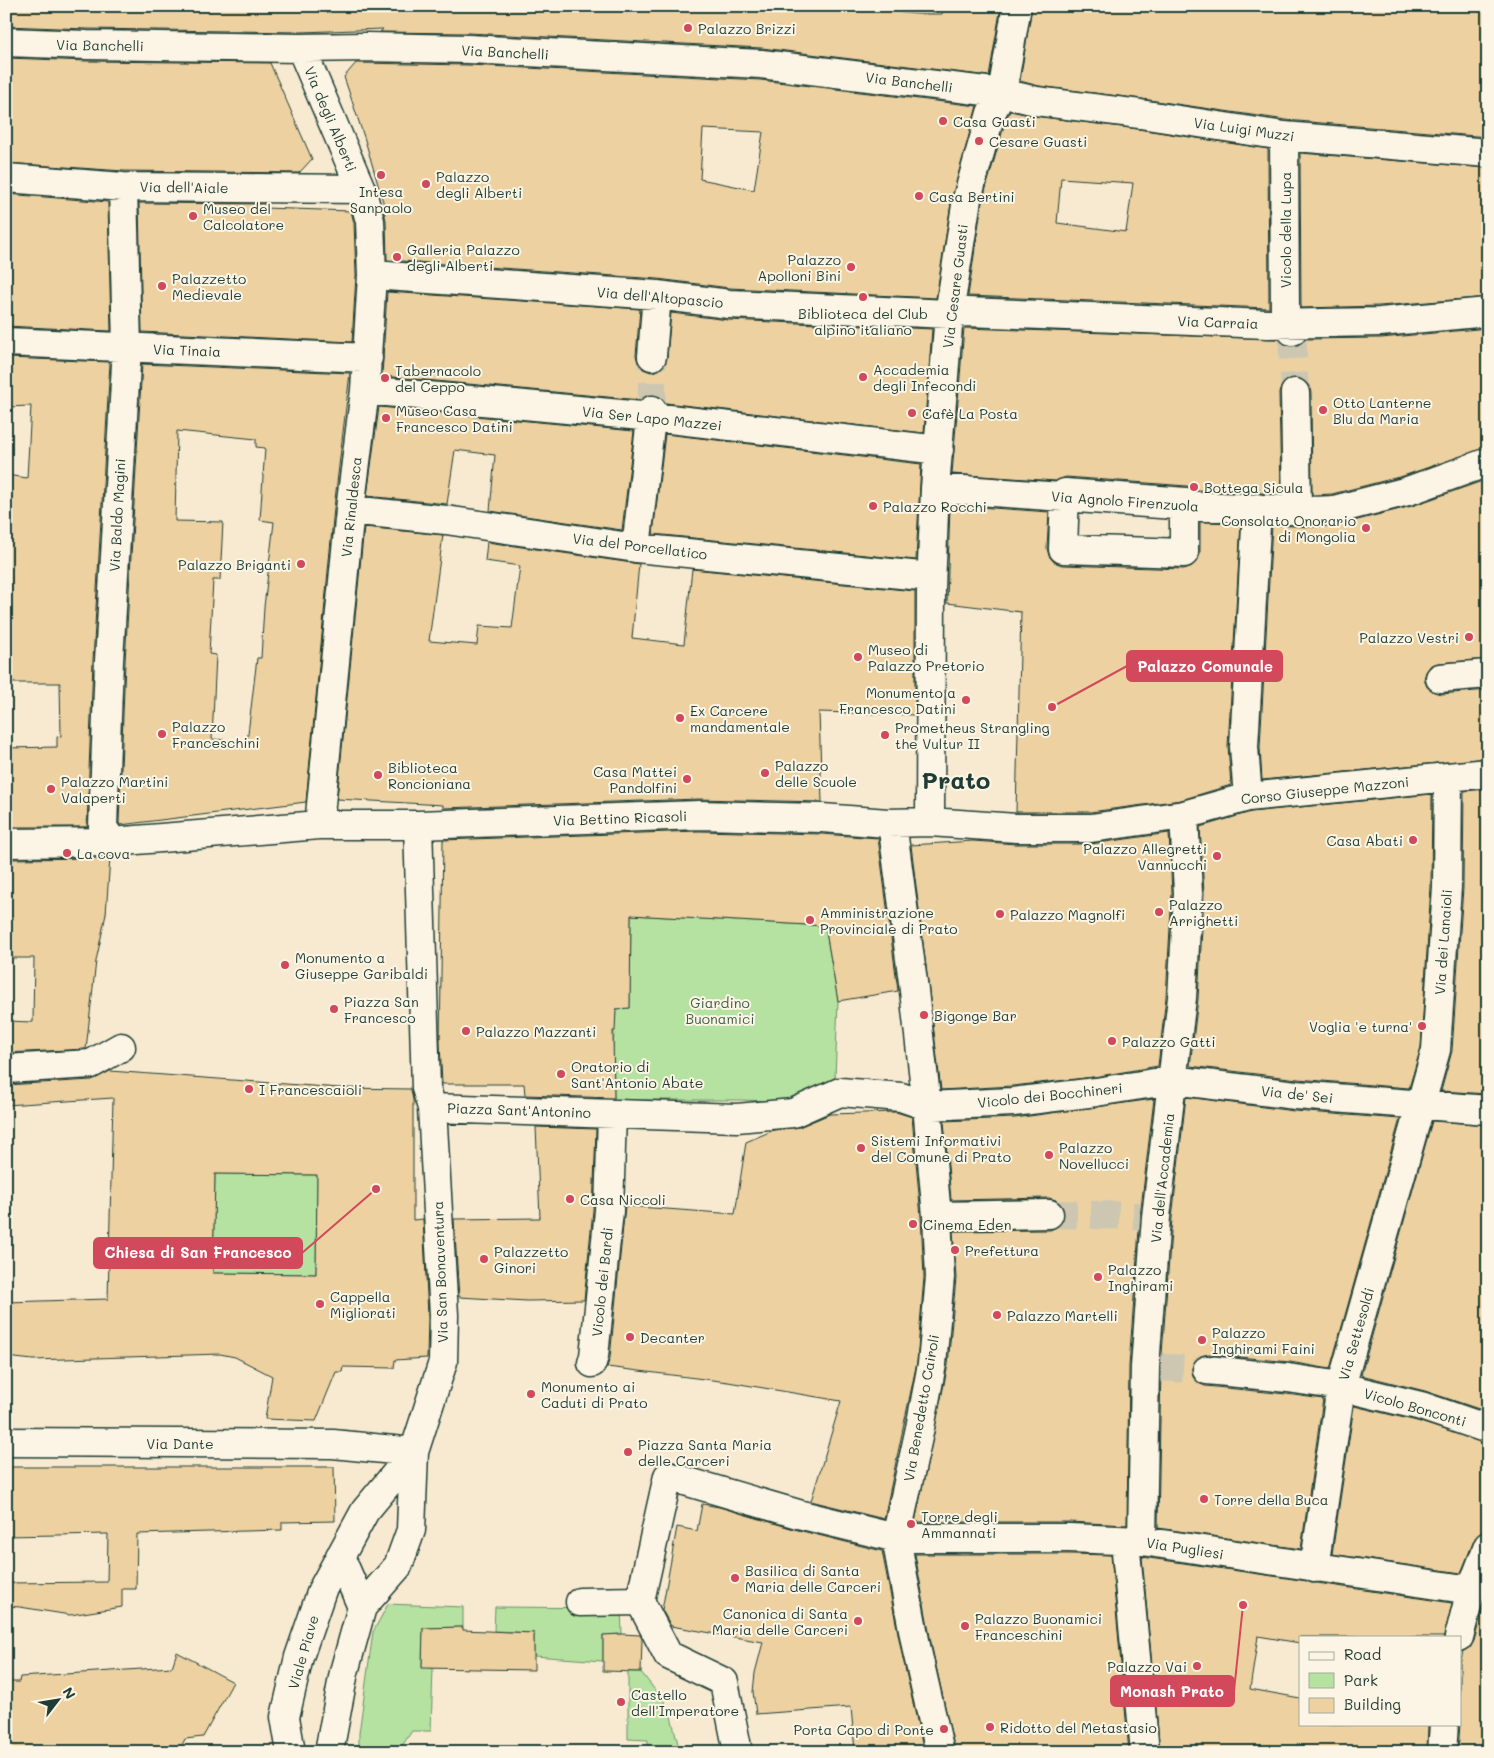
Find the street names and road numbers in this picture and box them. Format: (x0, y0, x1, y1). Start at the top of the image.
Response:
street label: Via Banchelli (56, 35, 144, 55)
street label: Via Banchelli (461, 40, 549, 64)
street label: Via degli Alberti (300, 63, 362, 175)
street label: Via Banchelli (864, 67, 954, 97)
street label: Via Luigi Muzzi (1192, 113, 1296, 145)
street label: Vicolo della Lupa (1276, 172, 1295, 288)
street label: Via dell'Aiale (139, 177, 229, 197)
street label: Via Cesare Guasti (938, 223, 972, 349)
street label: Via dell'Altopascio (596, 282, 724, 312)
street label: Via Carraia (1177, 311, 1259, 333)
street label: Via Tinaia (153, 339, 221, 361)
street label: Via Ser Lapo Mazzei (581, 401, 723, 435)
street label: Via Rinaldesca (336, 456, 366, 558)
street label: Via Baldo Magini (105, 458, 129, 572)
street label: Via Agnolo Firenzuola (1050, 486, 1200, 516)
street label: Via del Porcellatico (572, 528, 708, 564)
street label: Corso Giuseppe Mazzoni (1240, 772, 1410, 808)
street label: Via Bettino Ricasoli (553, 806, 687, 830)
street label: Via dei Lanaioli (1430, 889, 1456, 995)
street label: Vicolo dei Bocchineri (977, 1078, 1123, 1112)
street label: Via de' Sei (1260, 1081, 1334, 1107)
street label: Piazza Sant'Antonino (447, 1098, 591, 1122)
street label: Via dell'Accademia (1146, 1112, 1178, 1244)
street label: Via San Bonaventura (428, 1201, 452, 1343)
street label: Vicolo dei Bardi (587, 1226, 617, 1338)
street label: Via Settesoldi (1334, 1285, 1378, 1383)
street label: Via Benedetto Cairoli (899, 1333, 943, 1483)
street label: Vicolo Bonconti (1362, 1383, 1468, 1431)
street label: Via Dante (146, 1434, 214, 1453)
street label: Via Pugliesi (1145, 1532, 1225, 1564)
street label: Viale Piave (283, 1613, 323, 1691)

